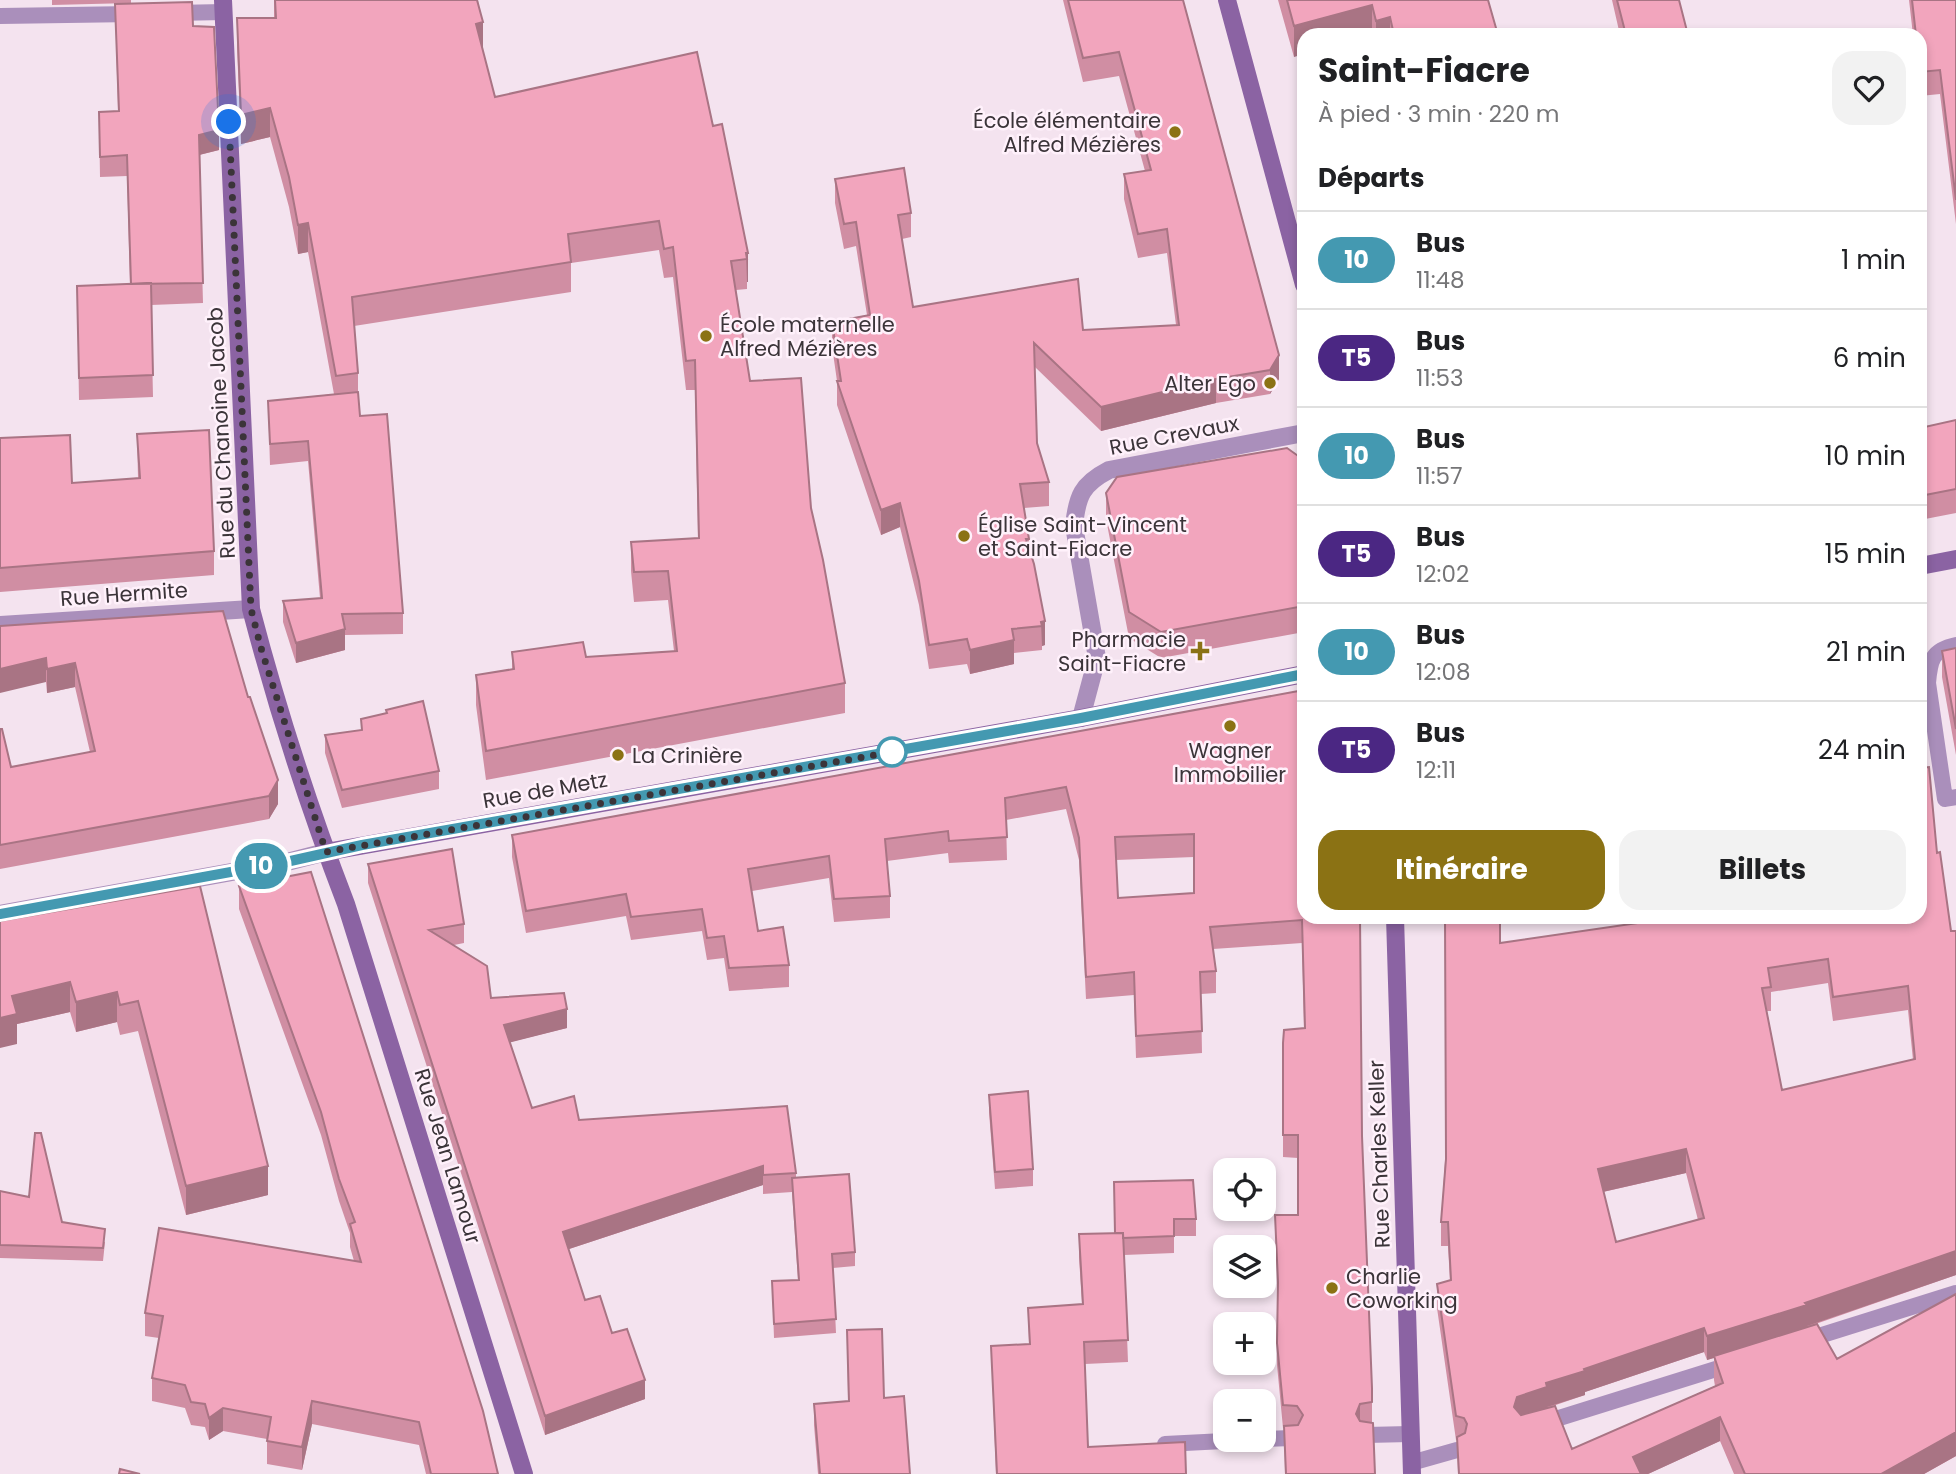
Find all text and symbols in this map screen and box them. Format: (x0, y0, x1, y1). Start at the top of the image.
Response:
text: Saint-Fiacre (1318, 47, 1530, 94)
button: heart (1832, 51, 1906, 125)
text: À pied · 3 min · 220 m (1318, 98, 1559, 130)
your location (211, 104, 246, 139)
place label: École élémentaire Alfred Mézières (973, 106, 1161, 159)
marker: École élémentaire Alfred Mézières (1167, 124, 1183, 140)
text: Départs (1318, 160, 1424, 196)
text: Bus (1416, 225, 1465, 261)
text: 1 min (1841, 242, 1906, 278)
text: 10 (1344, 243, 1369, 276)
text: 11:48 (1416, 264, 1465, 296)
street label: Rue du Chanoine Jacob (200, 307, 242, 559)
place label: École maternelle Alfred Mézières (720, 310, 895, 363)
text: Bus (1416, 323, 1465, 359)
marker: École maternelle Alfred Mézières (698, 328, 714, 344)
text: 6 min (1833, 340, 1906, 376)
text: T5 (1342, 341, 1371, 374)
text: 11:53 (1416, 362, 1464, 394)
place label: Alter Ego (1164, 369, 1256, 398)
marker: Alter Ego (1262, 375, 1278, 391)
street label: Rue Crevaux (1107, 408, 1241, 462)
text: Bus (1416, 421, 1465, 457)
text: 10 min (1825, 438, 1906, 474)
text: 10 (1344, 439, 1369, 472)
text: 11:57 (1416, 460, 1463, 492)
place label: Église Saint-Vincent et Saint-Fiacre (978, 510, 1187, 563)
text: Bus (1416, 519, 1465, 555)
marker: Église Saint-Vincent et Saint-Fiacre (956, 528, 972, 544)
text: 15 min (1825, 536, 1906, 572)
text: T5 (1342, 537, 1371, 570)
text: 12:02 (1416, 558, 1469, 590)
street label: Rue Hermite (59, 575, 189, 613)
text: Bus (1416, 617, 1465, 653)
place label: Pharmacie Saint-Fiacre (1058, 625, 1186, 678)
text: 21 min (1826, 634, 1906, 670)
text: 10 (1344, 635, 1369, 668)
marker: Pharmacie Saint-Fiacre (1192, 643, 1208, 659)
text: 12:08 (1416, 656, 1470, 688)
text: Bus (1416, 715, 1465, 751)
marker: Wagner Immobilier (1222, 718, 1238, 734)
text: 24 min (1818, 732, 1906, 768)
text: T5 (1342, 733, 1371, 766)
place label: Wagner Immobilier (1174, 736, 1286, 789)
unlabelled marker (877, 737, 907, 767)
place label: La Crinière (632, 741, 743, 770)
marker: La Crinière (610, 747, 626, 763)
text: 12:11 (1416, 754, 1456, 786)
street label: Rue de Metz (480, 765, 610, 815)
button: Itinéraire (1318, 830, 1605, 910)
button: Billets (1619, 830, 1906, 910)
line badge: 10 (230, 843, 292, 889)
text: 10 (249, 849, 273, 882)
street label: Rue Charles Keller (1361, 1059, 1397, 1248)
street label: Rue Jean Lamour (408, 1065, 488, 1247)
map controls (1213, 1158, 1276, 1452)
button: locate (1213, 1158, 1276, 1221)
button: layers (1213, 1235, 1276, 1298)
place label: Charlie Coworking (1346, 1262, 1458, 1315)
marker: Charlie Coworking (1324, 1280, 1340, 1296)
button: + (1213, 1312, 1276, 1375)
button: − (1213, 1389, 1276, 1452)

